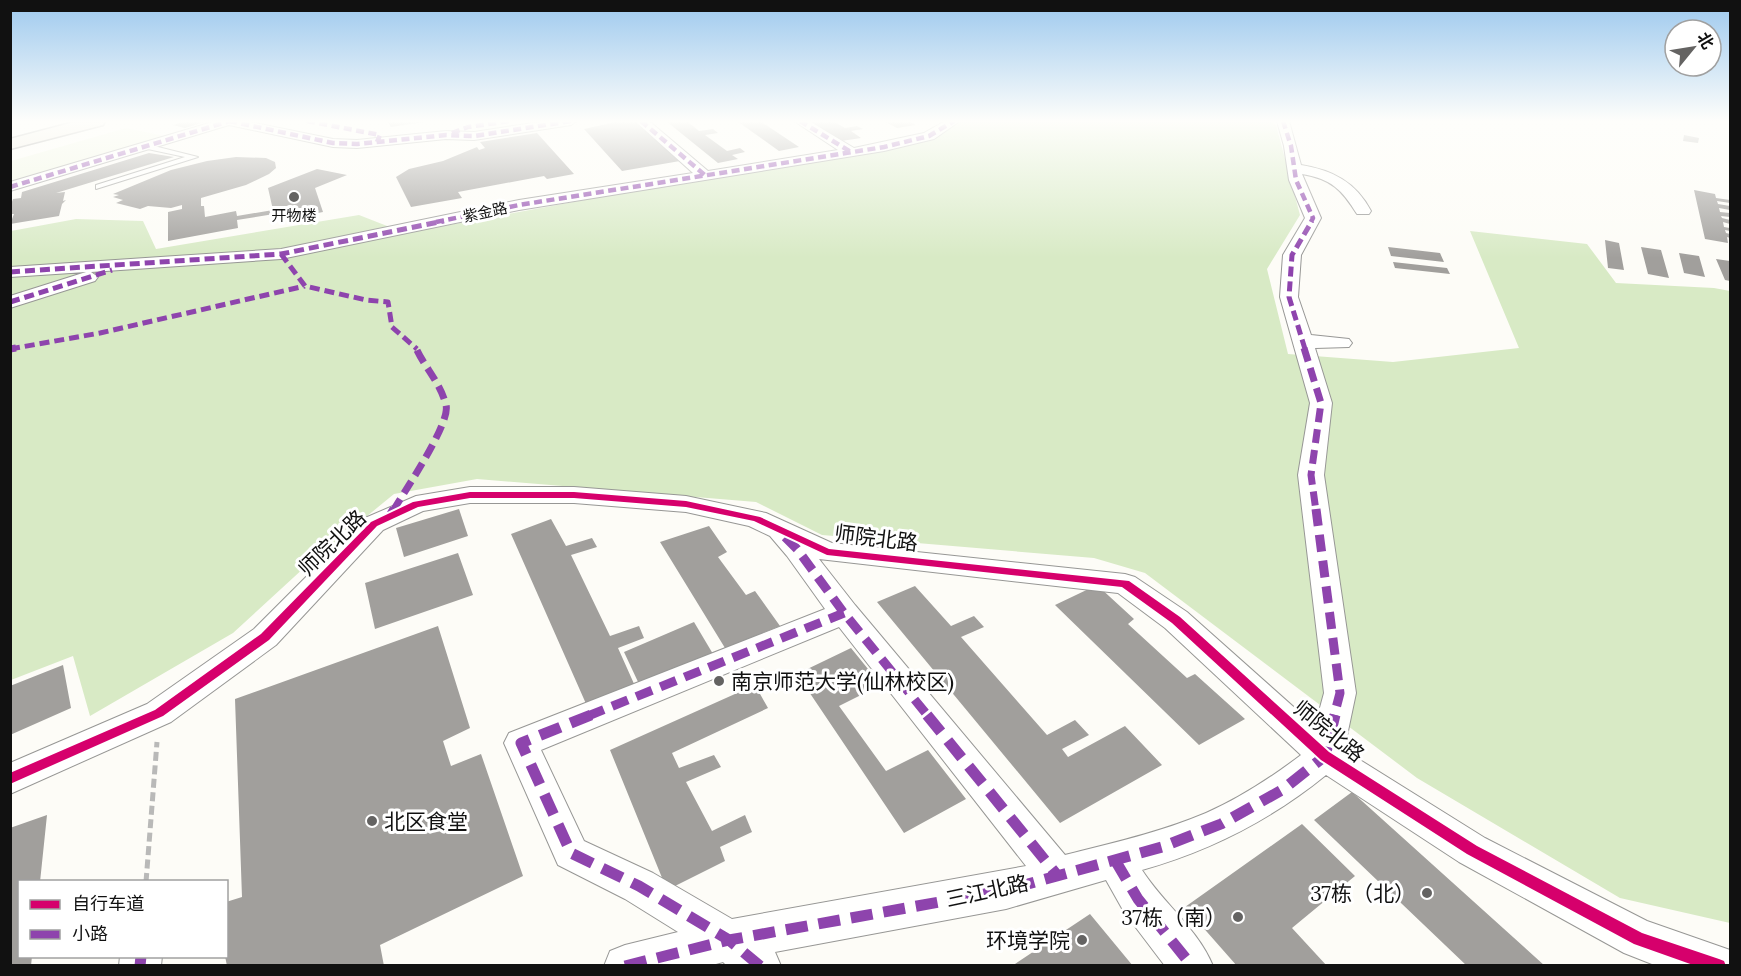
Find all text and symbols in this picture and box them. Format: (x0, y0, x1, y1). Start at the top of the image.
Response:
north arrow (1663, 18, 1723, 78)
text: 北 (1693, 29, 1719, 52)
marker: 开物楼 (287, 190, 301, 204)
street label: 紫金路 (461, 198, 509, 226)
place label: 开物楼 (271, 206, 317, 225)
street label: 师院北路 (292, 504, 372, 582)
street label: 师院北路 (833, 519, 919, 557)
place label: 南京师范大学(仙林校区) (731, 668, 954, 695)
marker: 南京师范大学(仙林校区) (712, 674, 726, 688)
street label: 师院北路 (1288, 694, 1370, 768)
place label: 北区食堂 (384, 808, 468, 835)
marker: 北区食堂 (365, 814, 379, 828)
street label: 三江北路 (943, 869, 1031, 913)
legend (18, 880, 228, 958)
place label: 37栋（北） (1310, 880, 1415, 907)
marker: 37栋（北） (1420, 886, 1434, 900)
text: 自行车道 (72, 892, 144, 915)
place label: 37栋（南） (1121, 904, 1226, 931)
marker: 37栋（南） (1231, 910, 1245, 924)
text: 小路 (72, 922, 108, 945)
place label: 环境学院 (986, 927, 1070, 954)
marker: 环境学院 (1075, 933, 1089, 947)

